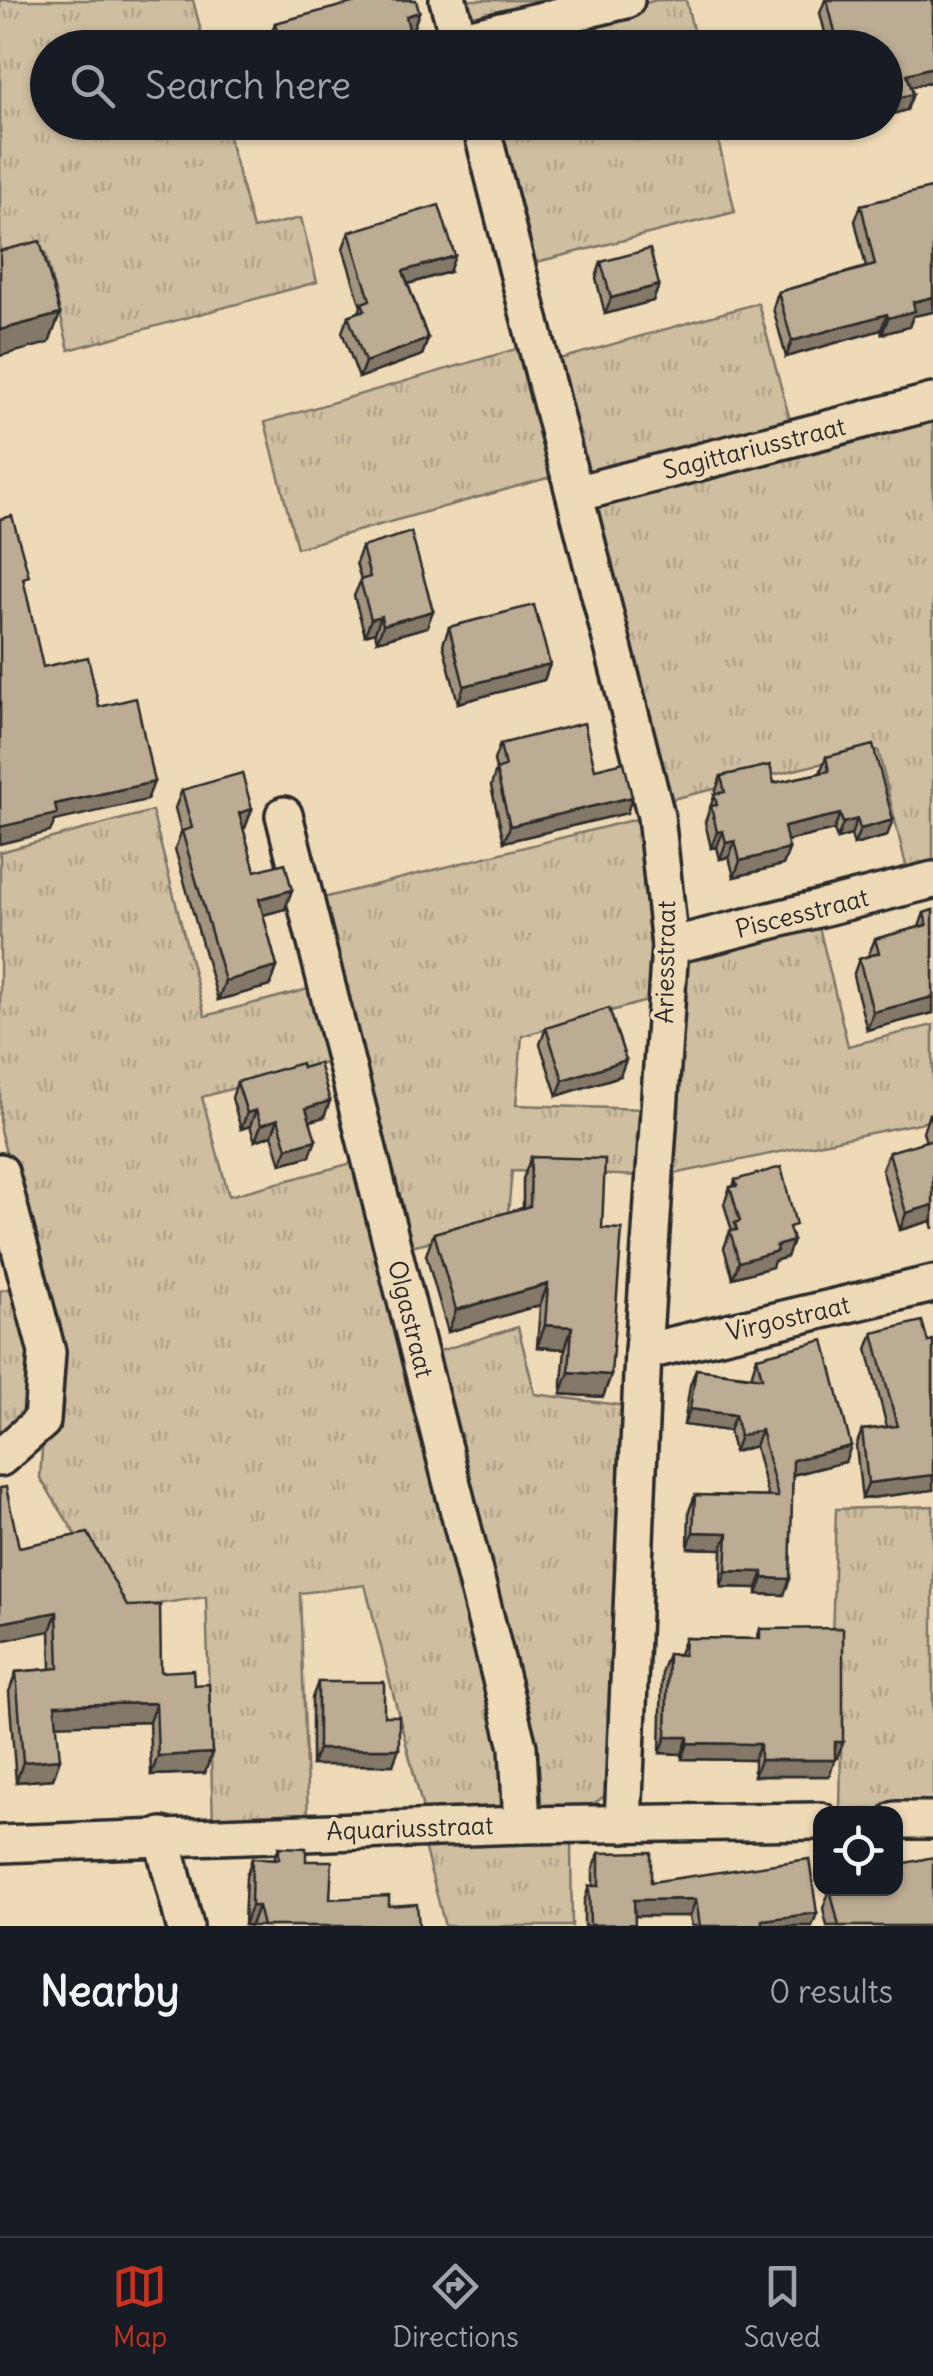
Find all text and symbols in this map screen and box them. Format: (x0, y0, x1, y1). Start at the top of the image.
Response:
search box (30, 30, 903, 140)
icon: search (65, 58, 120, 113)
text: Search here (145, 62, 351, 109)
street label: Sagittariusstraat (659, 410, 849, 486)
street label: Piscesstraat (732, 881, 872, 945)
street label: Ariesstraat (648, 900, 682, 1024)
street label: Olgastraat (381, 1257, 441, 1381)
street label: Virgostraat (723, 1288, 853, 1348)
map controls (813, 1806, 903, 1896)
button: locate (813, 1806, 903, 1896)
street label: Aquariusstraat (326, 1809, 494, 1847)
text: Nearby (40, 1965, 179, 2017)
text: 0 results (769, 1971, 893, 2012)
tab: Map (112, 2259, 167, 2355)
tab: Directions (392, 2259, 519, 2355)
tab: Saved (744, 2259, 821, 2355)

